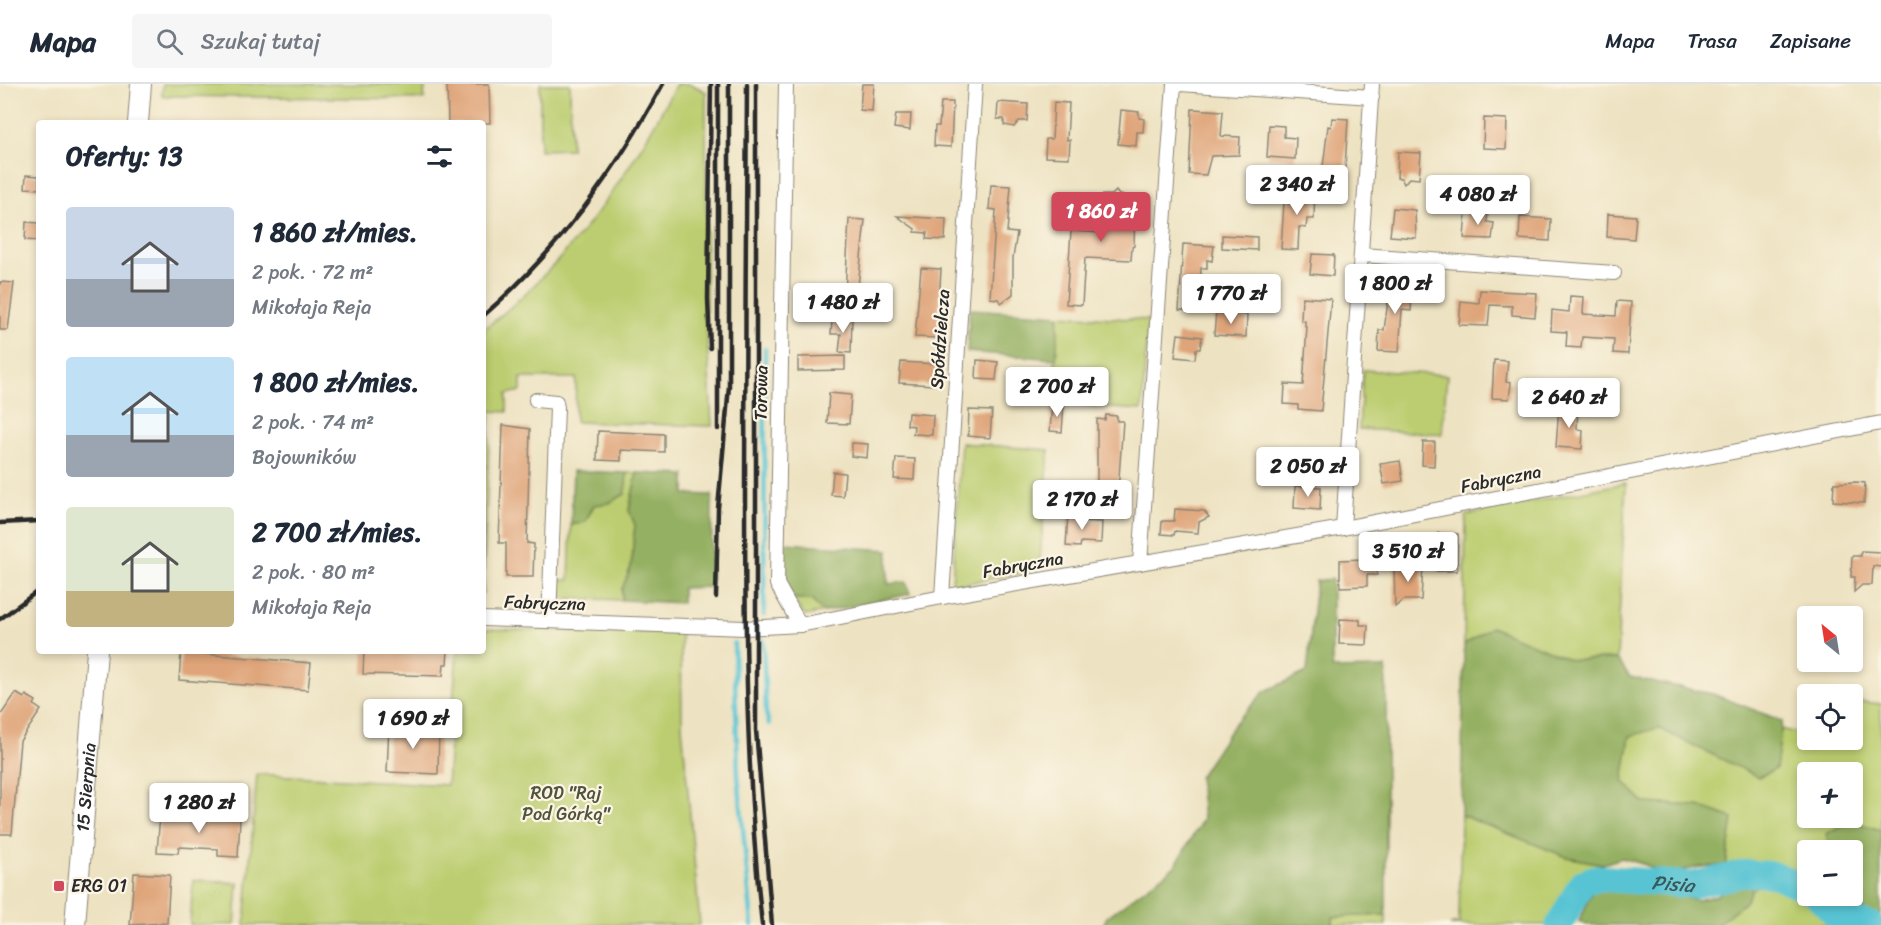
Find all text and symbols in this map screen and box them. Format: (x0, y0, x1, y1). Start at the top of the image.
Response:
search box (132, 14, 552, 68)
text: Mapa (30, 17, 96, 66)
text: Szukaj tutaj (201, 22, 320, 61)
text: Mapa (1605, 22, 1655, 60)
text: Trasa (1688, 22, 1737, 60)
text: Zapisane (1770, 22, 1851, 60)
icon: search (153, 25, 186, 58)
text: Oferty: 13 (66, 133, 182, 179)
icon: filters (423, 140, 456, 173)
pin: 2 340 zł (1235, 165, 1359, 216)
text: 2 340 zł (1260, 167, 1334, 202)
pin: 4 080 zł (1416, 175, 1540, 226)
text: 4 080 zł (1440, 177, 1516, 212)
pin: 1 860 zł (1039, 192, 1163, 243)
text: 1 860 zł (1065, 194, 1137, 229)
text: 1 860 zł/mies. (252, 209, 418, 255)
icon: home (114, 231, 186, 303)
text: 2 pok. · 72 m² (252, 255, 373, 290)
pin: 1 800 zł (1333, 264, 1457, 315)
text: 1 800 zł (1359, 266, 1431, 301)
pin: 1 770 zł (1169, 274, 1293, 325)
text: 1 770 zł (1196, 276, 1266, 311)
pin: 1 480 zł (781, 283, 905, 334)
text: 1 480 zł (807, 285, 879, 320)
street label: Spółdzielcza (921, 288, 959, 390)
text: Mikołaja Reja (252, 290, 371, 325)
text: 1 800 zł/mies. (252, 359, 419, 405)
street label: Torowa (745, 365, 777, 421)
pin: 2 700 zł (995, 367, 1119, 418)
text: 2 700 zł (1020, 369, 1094, 404)
pin: 2 640 zł (1507, 378, 1631, 429)
text: 2 640 zł (1532, 380, 1606, 415)
icon: home (114, 381, 186, 453)
text: 2 pok. · 74 m² (252, 405, 374, 440)
text: Bojowników (252, 440, 356, 475)
pin: 2 050 zł (1246, 447, 1370, 498)
text: 2 050 zł (1270, 449, 1346, 484)
street label: Fabryczna (1458, 456, 1544, 502)
pin: 2 170 zł (1020, 480, 1144, 531)
text: 2 170 zł (1047, 482, 1117, 517)
text: 2 700 zł/mies. (252, 509, 422, 555)
icon: home (114, 531, 186, 603)
pin: 3 510 zł (1346, 532, 1470, 583)
text: 3 510 zł (1373, 534, 1443, 569)
street label: Fabryczna (980, 542, 1066, 588)
text: 2 pok. · 80 m² (252, 555, 375, 590)
street label: Fabryczna (504, 586, 586, 620)
text: Mikołaja Reja (252, 590, 371, 625)
north arrow (1797, 606, 1863, 672)
map controls (1797, 606, 1863, 906)
button: locate (1797, 684, 1863, 750)
pin: 1 690 zł (351, 699, 475, 750)
text: 1 690 zł (377, 701, 449, 736)
street label: 15 Sierpnia (67, 741, 106, 833)
button: + (1797, 762, 1863, 828)
park label: ROD "Raj Pod Górką" (522, 777, 612, 830)
pin: 1 280 zł (137, 783, 261, 834)
text: 1 280 zł (163, 785, 235, 820)
button: − (1797, 840, 1863, 906)
water label: Pisia (1651, 865, 1697, 903)
place label: ERG 01 (71, 870, 127, 902)
marker: ERG 01 (52, 879, 66, 893)

